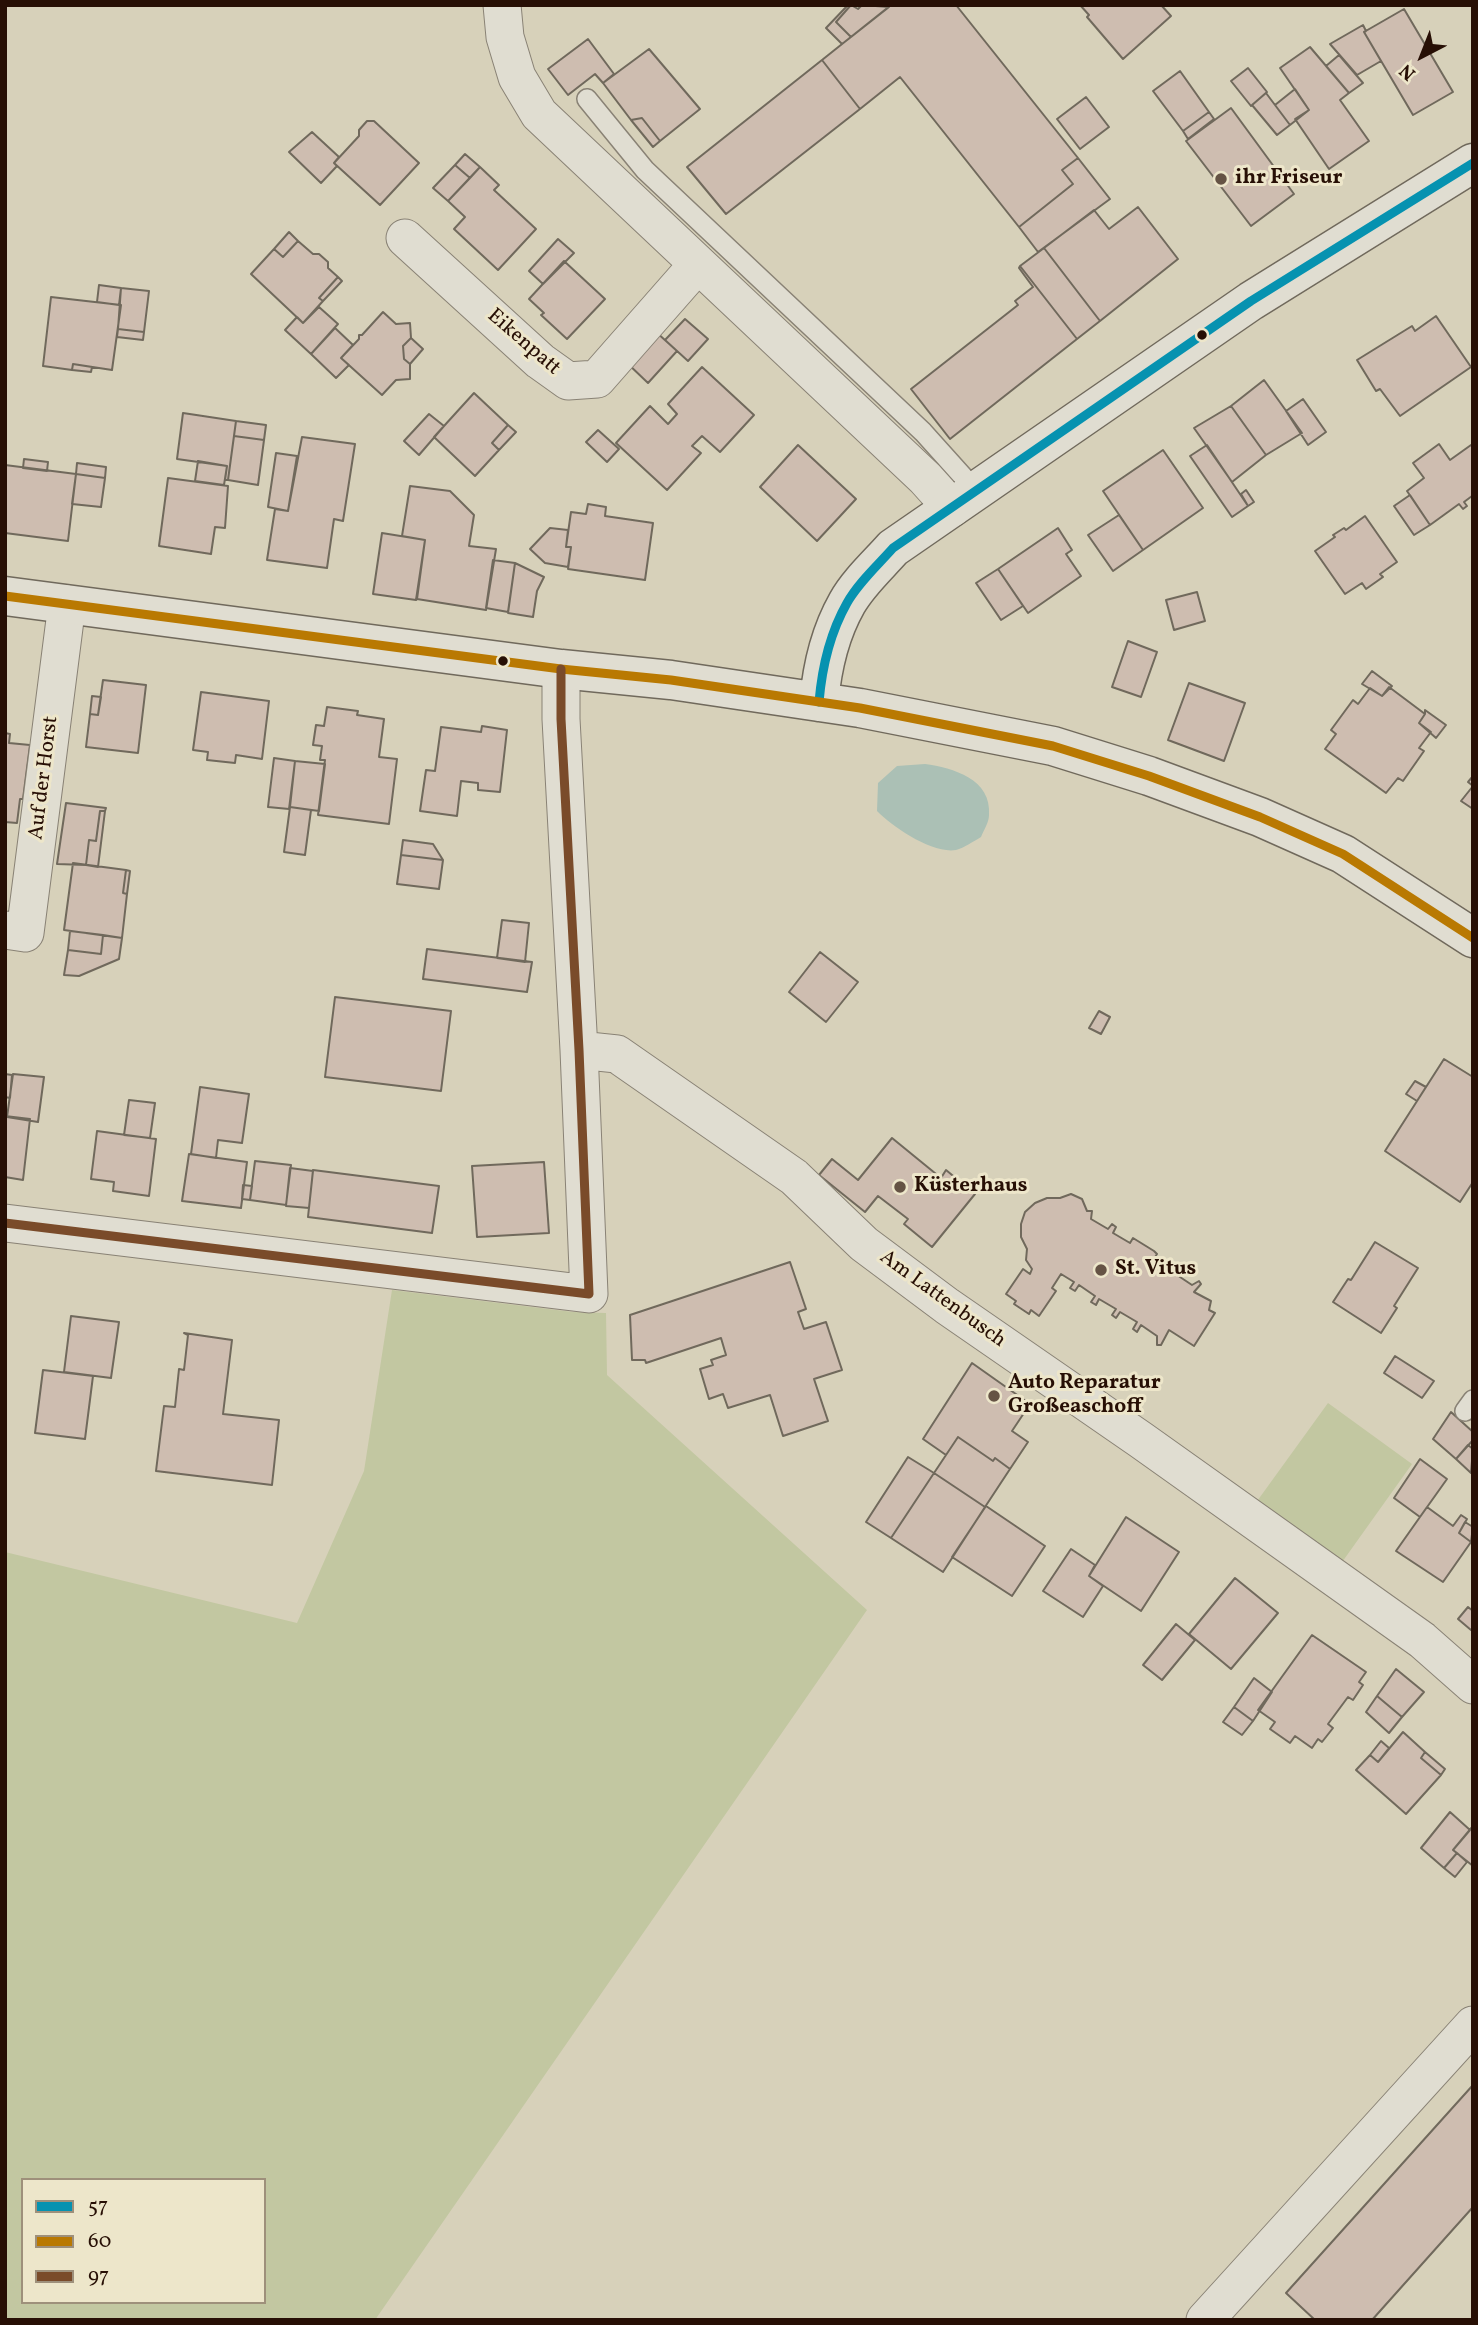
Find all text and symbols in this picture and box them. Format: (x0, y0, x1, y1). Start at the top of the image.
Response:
north arrow (1387, 21, 1457, 91)
text: N (1394, 57, 1422, 86)
place label: ihr Friseur (1235, 166, 1342, 192)
marker: ihr Friseur (1213, 171, 1229, 187)
street label: Eikenpatt (481, 304, 565, 382)
unlabelled marker (1195, 328, 1209, 342)
unlabelled marker (496, 654, 510, 668)
street label: Auf der Horst (25, 715, 65, 841)
place label: Küsterhaus (914, 1174, 1028, 1200)
marker: Küsterhaus (892, 1179, 908, 1195)
street label: Am Lattenbusch (874, 1246, 1010, 1354)
place label: St. Vitus (1115, 1257, 1196, 1283)
marker: St. Vitus (1093, 1262, 1109, 1278)
place label: Auto Reparatur Großeaschoff (1008, 1371, 1161, 1421)
marker: Auto Reparatur Großeaschoff (986, 1388, 1002, 1404)
legend (21, 2178, 266, 2304)
text: 57 (88, 2192, 108, 2221)
text: 60 (88, 2227, 111, 2256)
text: 97 (88, 2262, 109, 2291)

